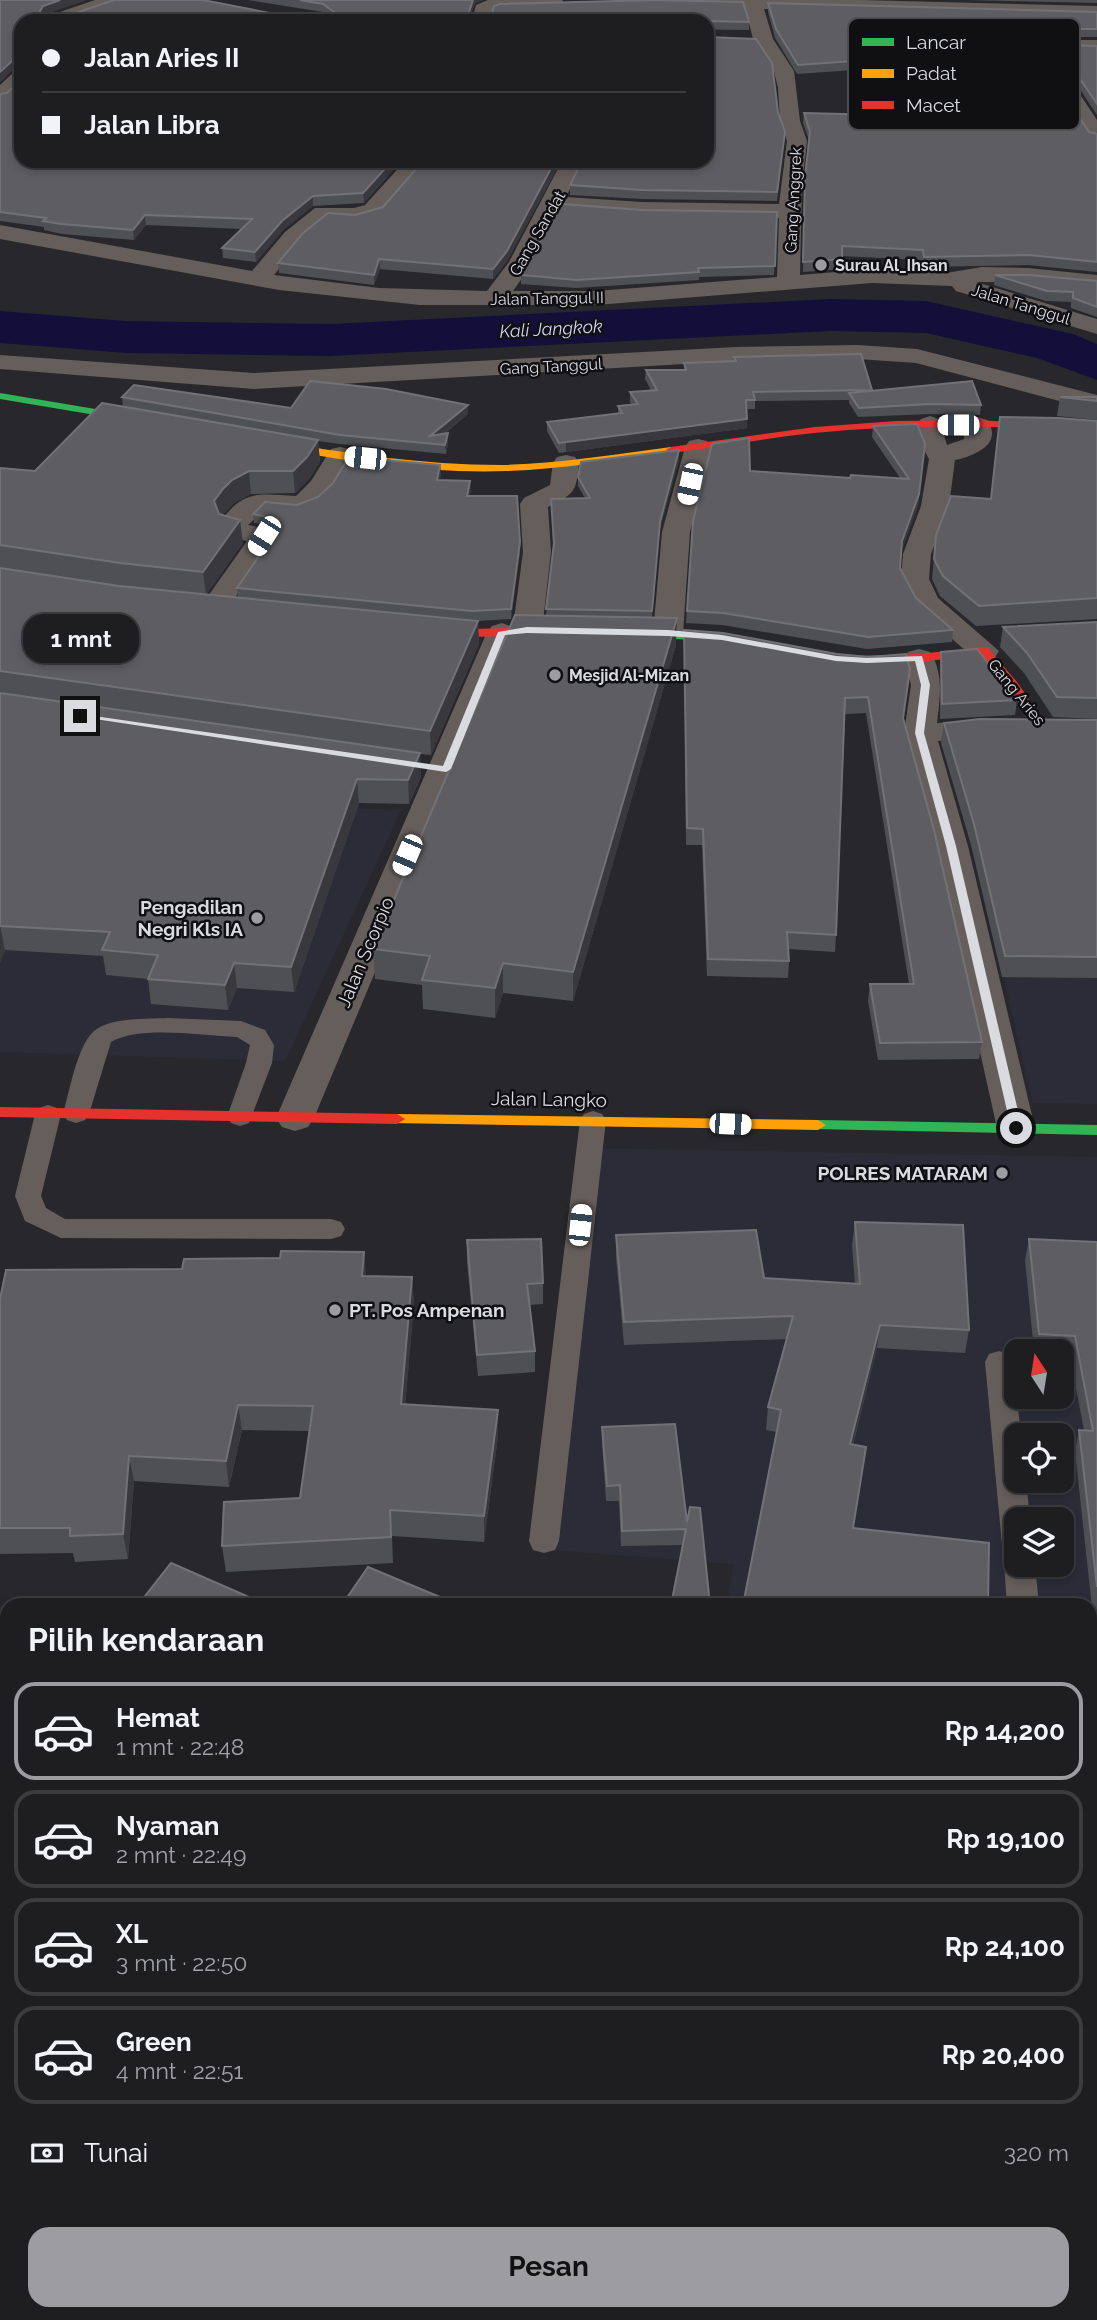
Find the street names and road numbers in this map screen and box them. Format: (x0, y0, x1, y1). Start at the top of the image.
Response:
street label: Gang Anggrek (781, 146, 806, 254)
street label: Gang Sandat (505, 187, 570, 279)
street label: Jalan Tanggul (969, 280, 1073, 329)
street label: Jalan Tanggul II (490, 288, 604, 309)
street label: Gang Tanggul (499, 354, 603, 379)
street label: Gang Aries (984, 655, 1049, 730)
street label: Jalan Scorpio (332, 893, 398, 1011)
street label: Jalan Langko (491, 1087, 607, 1111)

